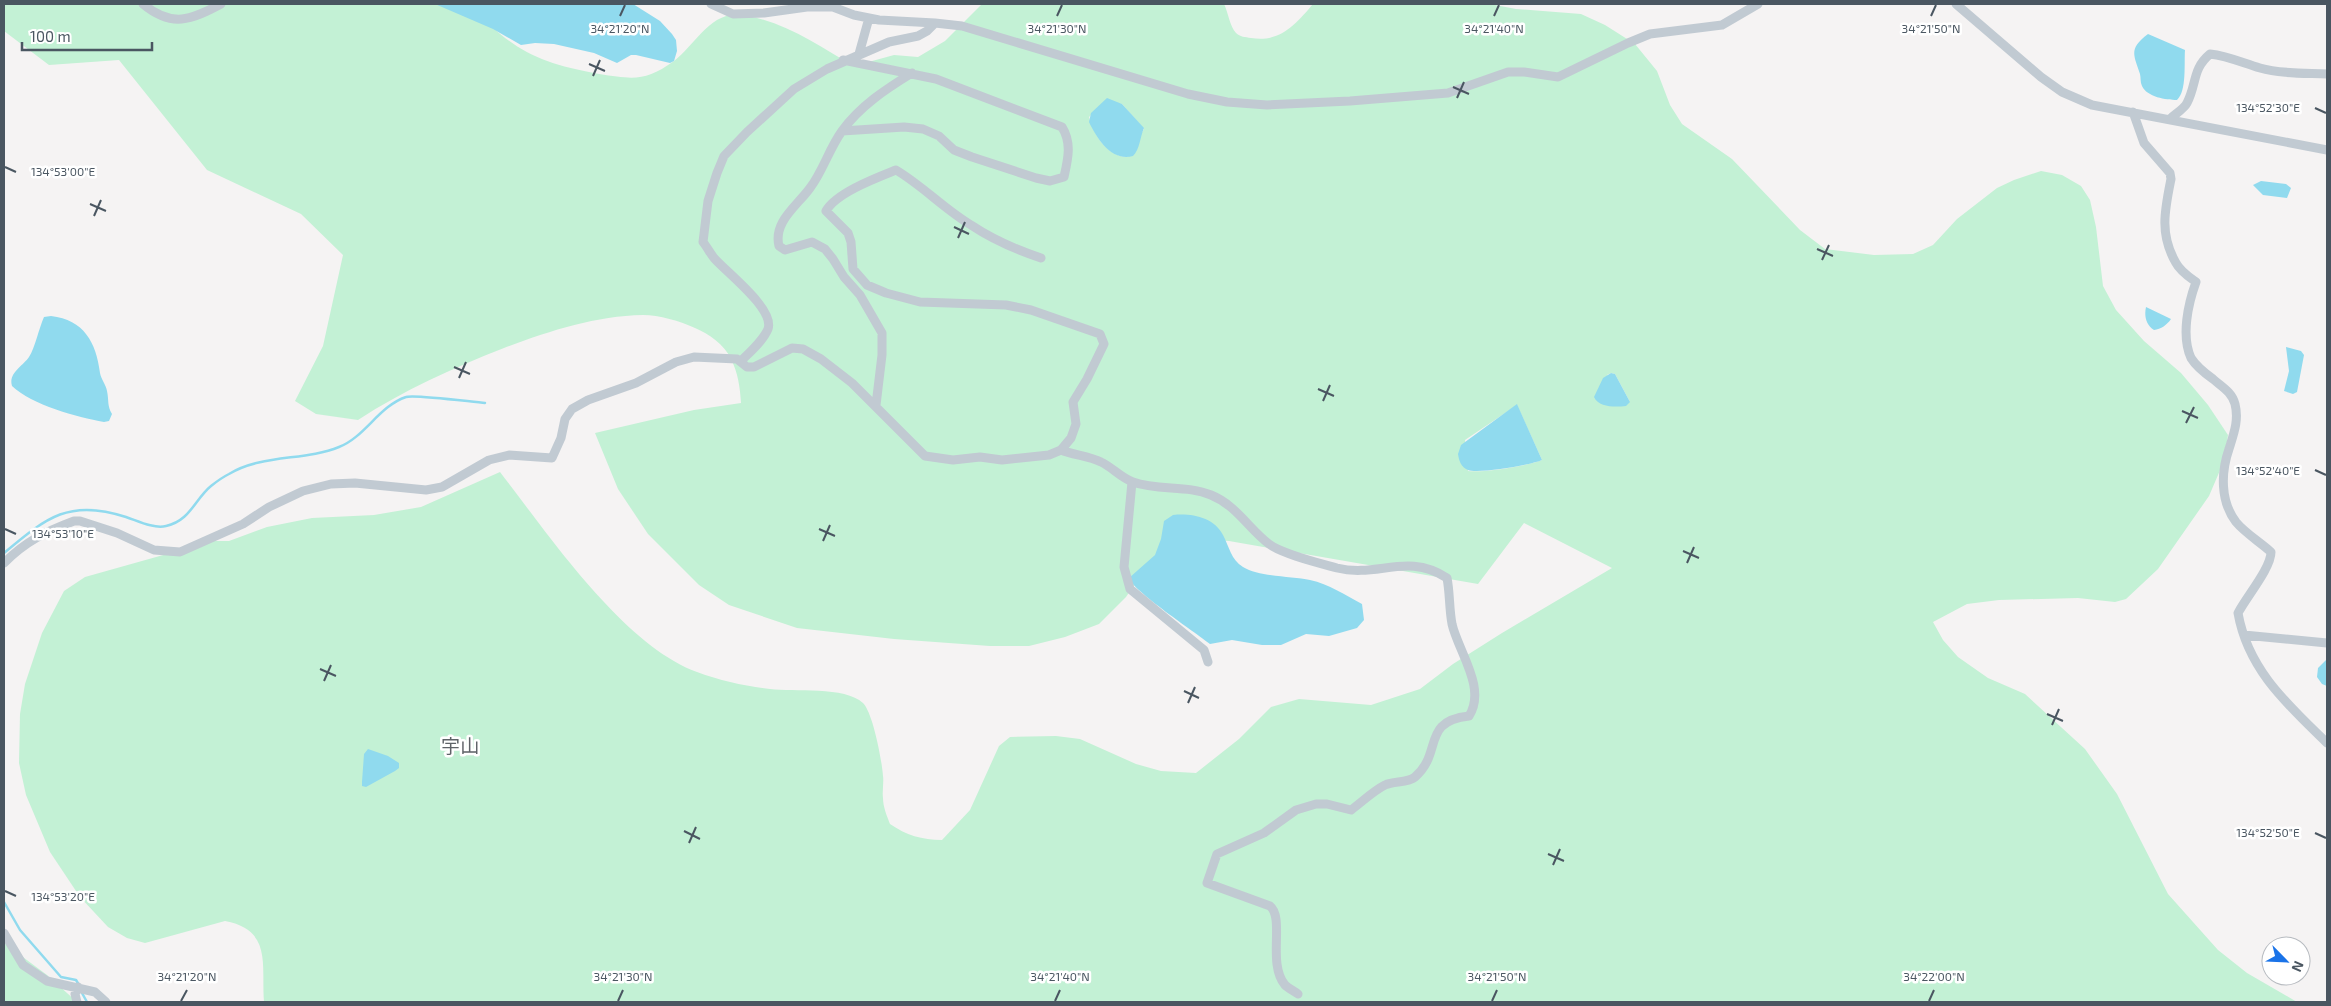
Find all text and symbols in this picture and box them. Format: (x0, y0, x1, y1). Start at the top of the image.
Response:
scale bar (22, 20, 152, 52)
text: 34°21'20"N (590, 21, 650, 35)
text: 34°21'30"N (1027, 21, 1087, 35)
text: 34°21'40"N (1464, 21, 1524, 35)
text: 34°21'50"N (1902, 21, 1960, 35)
text: 100 m (30, 27, 71, 45)
text: 134°52'30"E (2236, 100, 2300, 114)
text: 134°53'00"E (31, 164, 95, 178)
text: 134°52'40"E (2236, 463, 2300, 477)
text: 134°53'10"E (32, 526, 94, 540)
district label: 宇山 (441, 734, 479, 757)
text: 134°52'50"E (2236, 825, 2300, 839)
text: 134°53'20"E (31, 889, 95, 903)
north arrow (2261, 936, 2311, 986)
text: N (2289, 958, 2308, 975)
text: 34°21'20"N (157, 969, 217, 983)
text: 34°21'30"N (593, 969, 653, 983)
text: 34°21'40"N (1030, 969, 1090, 983)
text: 34°21'50"N (1468, 969, 1526, 983)
text: 34°22'00"N (1903, 969, 1965, 983)

